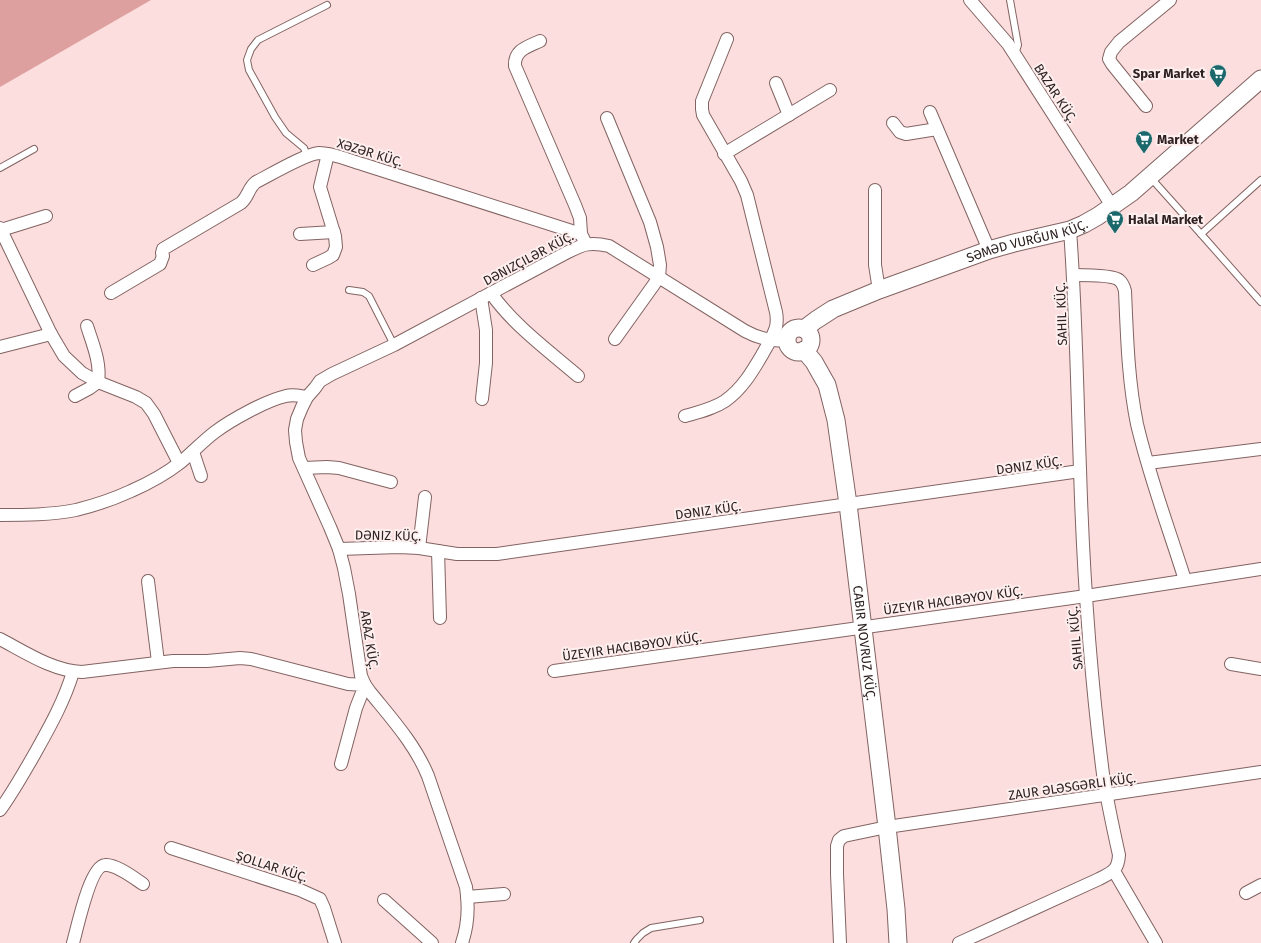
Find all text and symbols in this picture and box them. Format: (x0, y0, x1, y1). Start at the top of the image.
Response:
street label: BAZAR KÜÇ. (1031, 60, 1081, 126)
supermarket icon: Spar Market (1208, 63, 1228, 88)
place label: Spar Market (1133, 66, 1206, 81)
supermarket icon: Market (1134, 129, 1154, 154)
place label: Market (1157, 132, 1200, 147)
street label: XƏZƏR KÜÇ. (335, 134, 405, 170)
supermarket icon: Halal Market (1105, 209, 1125, 234)
place label: Halal Market (1128, 212, 1204, 227)
street label: SƏMƏD VURĞUN KÜÇ. (964, 217, 1090, 266)
street label: DӘNIZÇILӘR KÜÇ. (480, 227, 576, 289)
street label: SAHIL KÜÇ. (1052, 282, 1070, 346)
street label: DӘNIZ KÜÇ. (995, 452, 1063, 478)
street label: DӘNIZ KÜÇ. (674, 497, 742, 523)
street label: DӘNIZ KÜÇ. (355, 526, 421, 544)
street label: ÜZEYIR HACIBƏYOV KÜÇ. (882, 582, 1024, 618)
street label: CABIR NOVRUZ KÜÇ. (850, 585, 879, 701)
street label: SAHIL KÜÇ. (1064, 606, 1086, 670)
street label: ARAZ KÜÇ. (357, 609, 383, 671)
street label: ÜZEYIR HACIBƏYOV KÜÇ. (561, 628, 703, 664)
street label: ZAUR ƏLƏSGƏRLI KÜÇ. (1007, 769, 1137, 803)
street label: ŞOLLAR KÜÇ. (234, 847, 310, 885)

